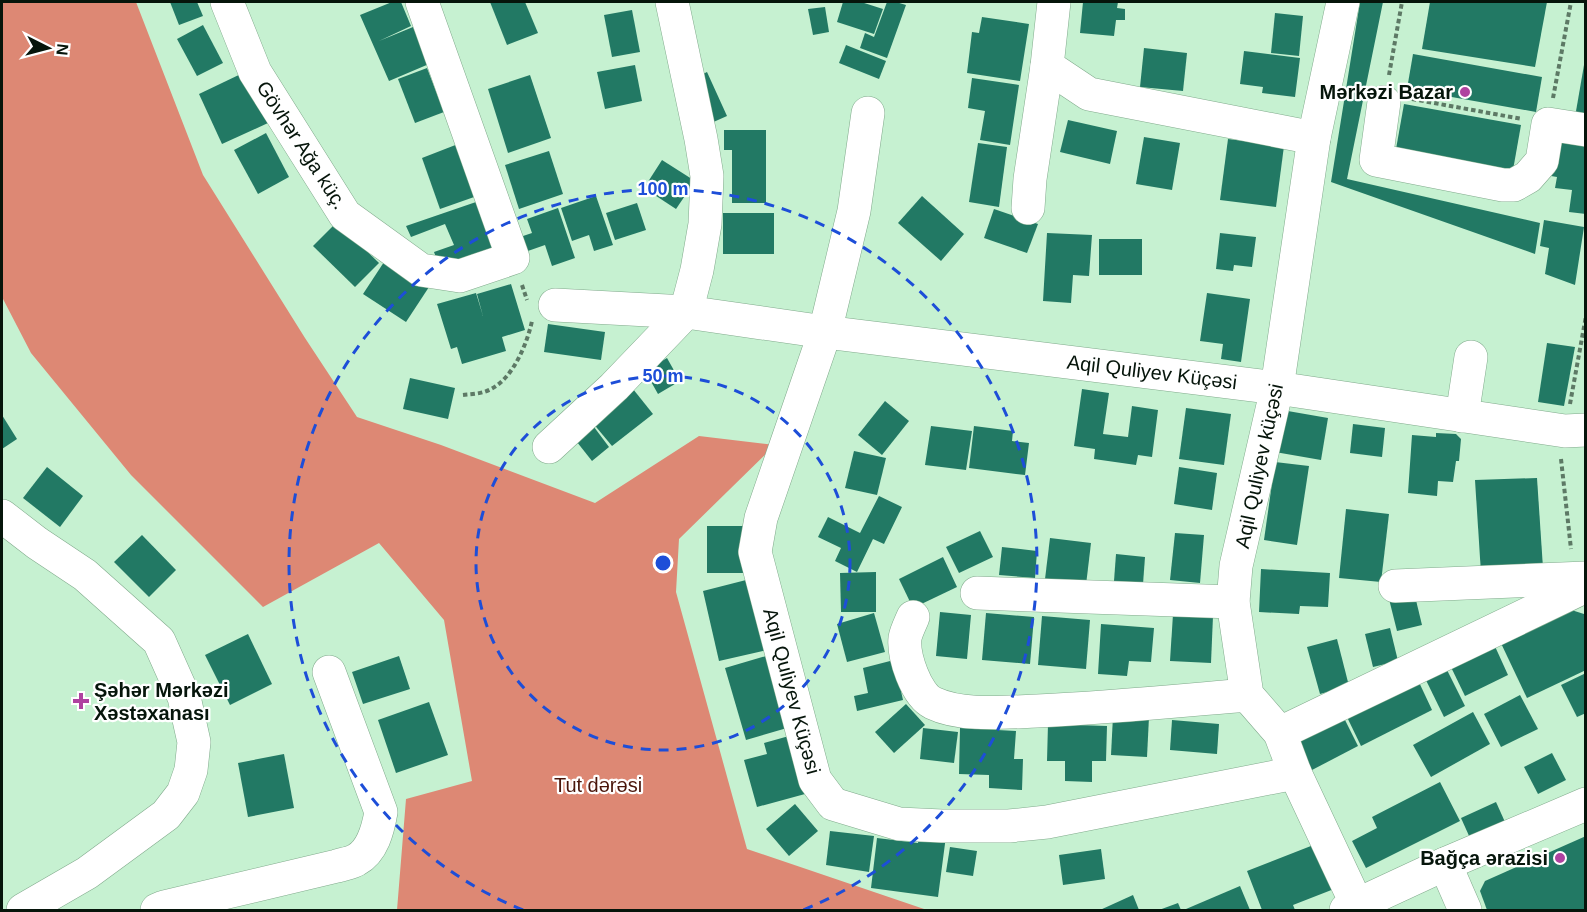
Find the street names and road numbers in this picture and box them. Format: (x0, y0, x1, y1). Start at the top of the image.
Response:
street label: Gövhər Ağa küç. (253, 77, 351, 213)
street label: Aqil Quliyev Küçəsi (1066, 351, 1238, 393)
street label: Aqil Quliyev küçəsi (1231, 382, 1287, 550)
street label: Aqil Quliyev Küçəsi (759, 605, 825, 777)

